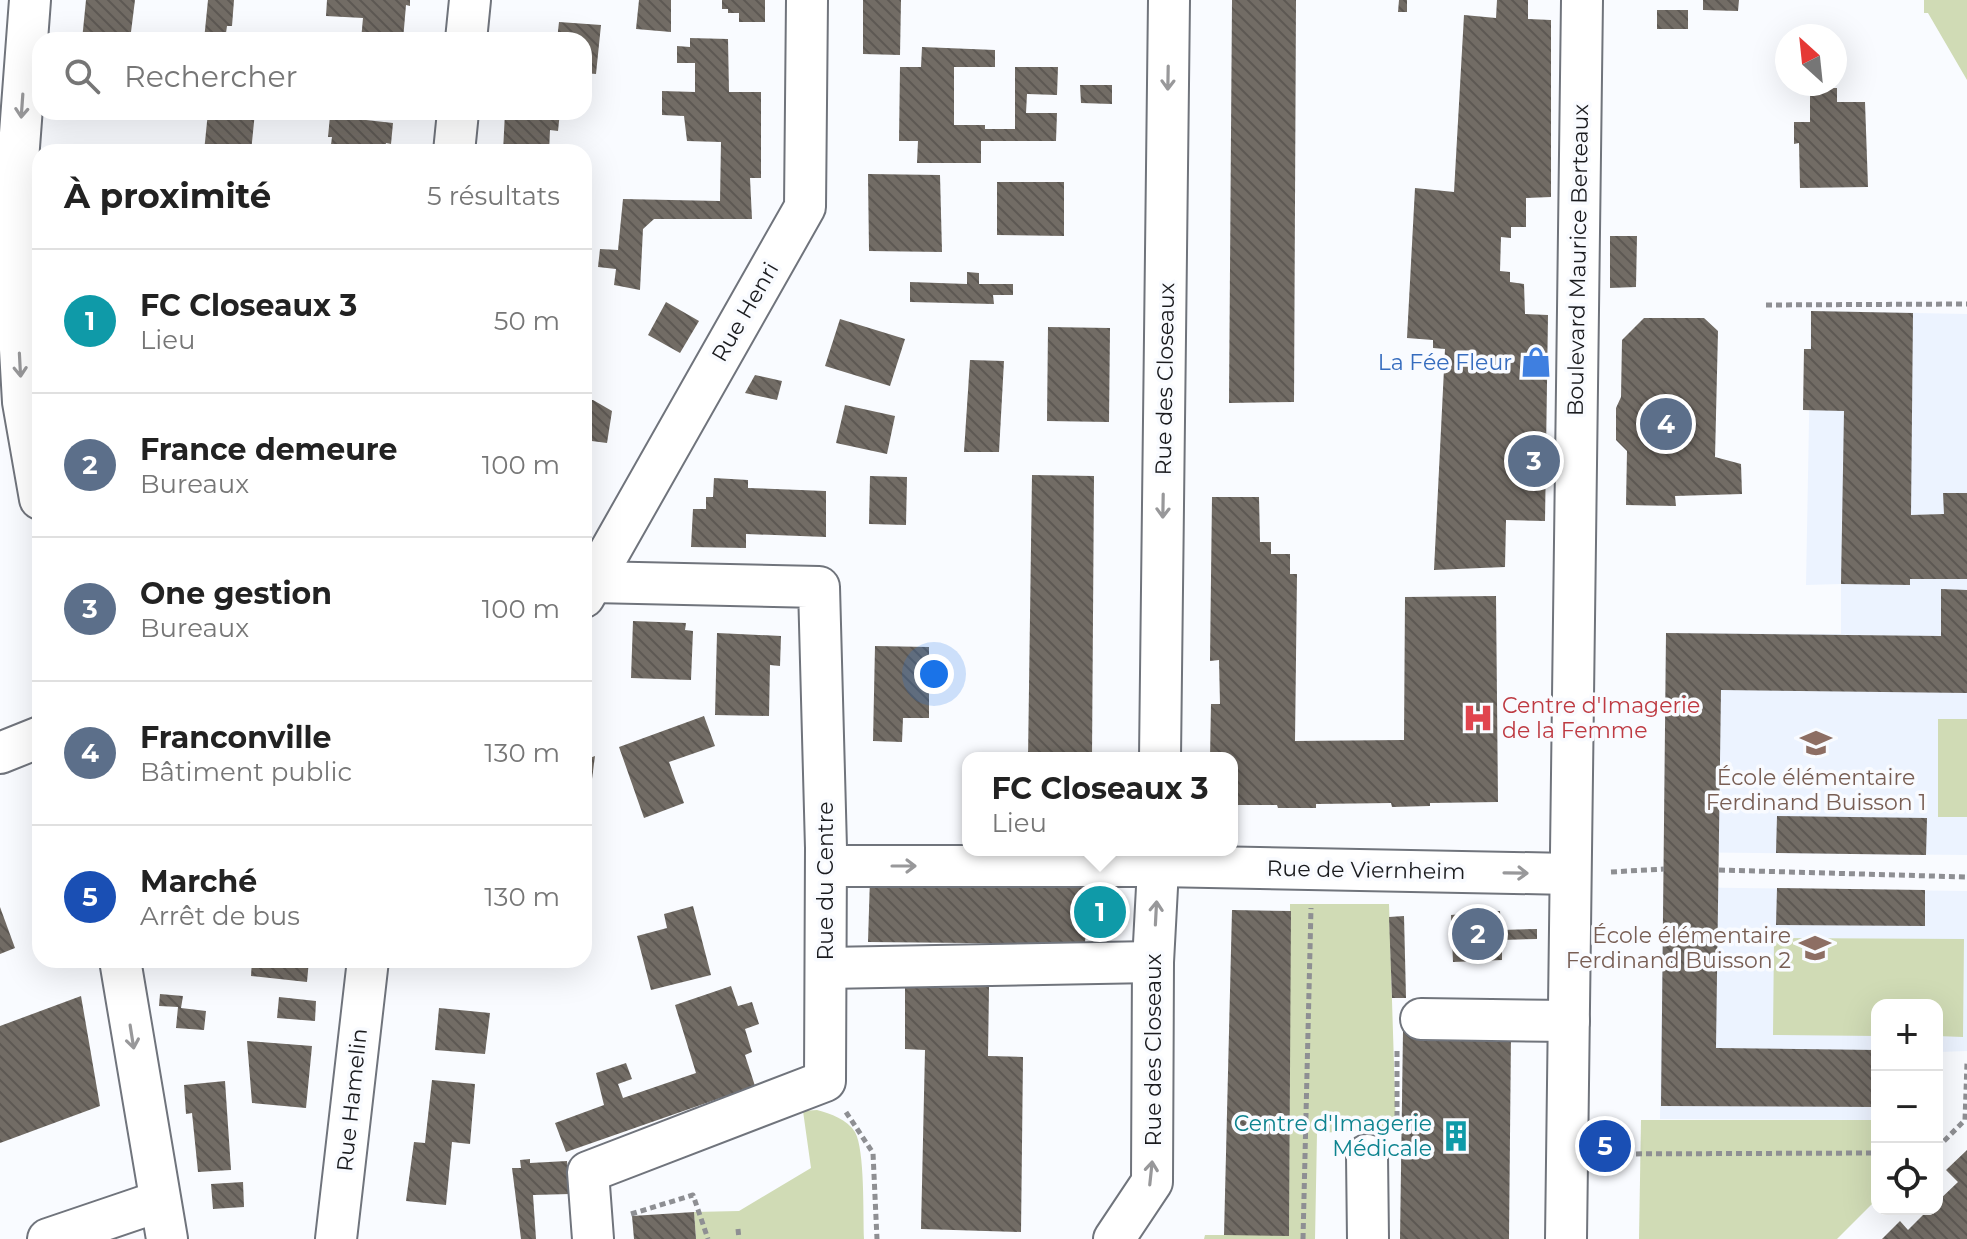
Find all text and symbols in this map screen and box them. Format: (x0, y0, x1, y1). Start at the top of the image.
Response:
north arrow (1775, 24, 1847, 96)
search box (32, 32, 592, 120)
icon: search (60, 54, 104, 98)
text: Rechercher (124, 58, 298, 95)
one-way arrow (1161, 64, 1176, 91)
one-way arrow (14, 92, 29, 119)
street label: Boulevard Maurice Berteaux (1562, 103, 1594, 416)
text: À proximité (64, 175, 271, 217)
text: 5 résultats (427, 180, 560, 212)
street label: Rue Henri (706, 257, 784, 367)
street label: Rue des Closeaux (1150, 282, 1180, 476)
text: FC Closeaux 3 (140, 287, 357, 324)
text: 1 (85, 305, 95, 337)
text: 50 m (494, 305, 560, 337)
text: Lieu (140, 324, 195, 356)
shop icon: La Fée Fleur (1519, 345, 1553, 379)
place label: La Fée Fleur (1378, 349, 1512, 376)
one-way arrow (13, 351, 28, 378)
pin: 4 (1640, 394, 1692, 454)
text: France demeure (140, 431, 397, 468)
pin: 3 (1508, 431, 1560, 491)
text: 2 (82, 449, 98, 481)
text: 100 m (482, 449, 560, 481)
text: Bureaux (140, 468, 249, 500)
one-way arrow (1155, 492, 1171, 519)
text: One gestion (140, 575, 332, 612)
text: 3 (82, 593, 98, 625)
text: 100 m (482, 593, 560, 625)
text: Bureaux (140, 612, 249, 644)
your location (914, 654, 954, 694)
place label: Centre d'Imagerie de la Femme (1502, 692, 1700, 744)
hospital icon: Centre d'Imagerie de la Femme (1461, 701, 1495, 735)
text: Franconville (140, 719, 332, 756)
school or university icon: École élémentaire Ferdinand Buisson 1 (1799, 726, 1833, 760)
text: 4 (81, 737, 99, 769)
text: 130 m (484, 737, 560, 769)
popup (962, 752, 1238, 856)
text: Bâtiment public (140, 756, 352, 788)
place label: École élémentaire Ferdinand Buisson 1 (1706, 764, 1926, 816)
text: FC Closeaux 3 (991, 770, 1209, 807)
street label: Rue du Centre (812, 801, 839, 961)
text: Lieu (991, 807, 1047, 839)
street label: Rue de Viernheim (1266, 855, 1466, 885)
one-way arrow (890, 858, 917, 874)
text: Marché (140, 863, 257, 900)
one-way arrow (1502, 865, 1529, 881)
text: 5 (82, 881, 98, 913)
text: 130 m (484, 881, 560, 913)
pin: 1 (1074, 882, 1126, 942)
text: Arrêt de bus (140, 900, 300, 932)
one-way arrow (1149, 900, 1164, 927)
pin: 2 (1452, 904, 1504, 964)
place label: École élémentaire Ferdinand Buisson 2 (1566, 922, 1791, 974)
school or university icon: École élémentaire Ferdinand Buisson 2 (1798, 931, 1832, 965)
street label: Rue des Closeaux (1140, 953, 1167, 1146)
map controls (1871, 999, 1943, 1215)
button: + (1871, 999, 1943, 1071)
one-way arrow (126, 1024, 141, 1049)
street label: Rue Hamelin (331, 1027, 373, 1173)
button: − (1871, 1071, 1943, 1143)
place label: Centre d'Imagerie Médicale (1234, 1110, 1432, 1162)
pin: 5 (1579, 1116, 1631, 1176)
building icon: Centre d'Imagerie Médicale (1439, 1119, 1473, 1153)
button: locate (1871, 1143, 1943, 1215)
one-way arrow (1144, 1160, 1159, 1186)

